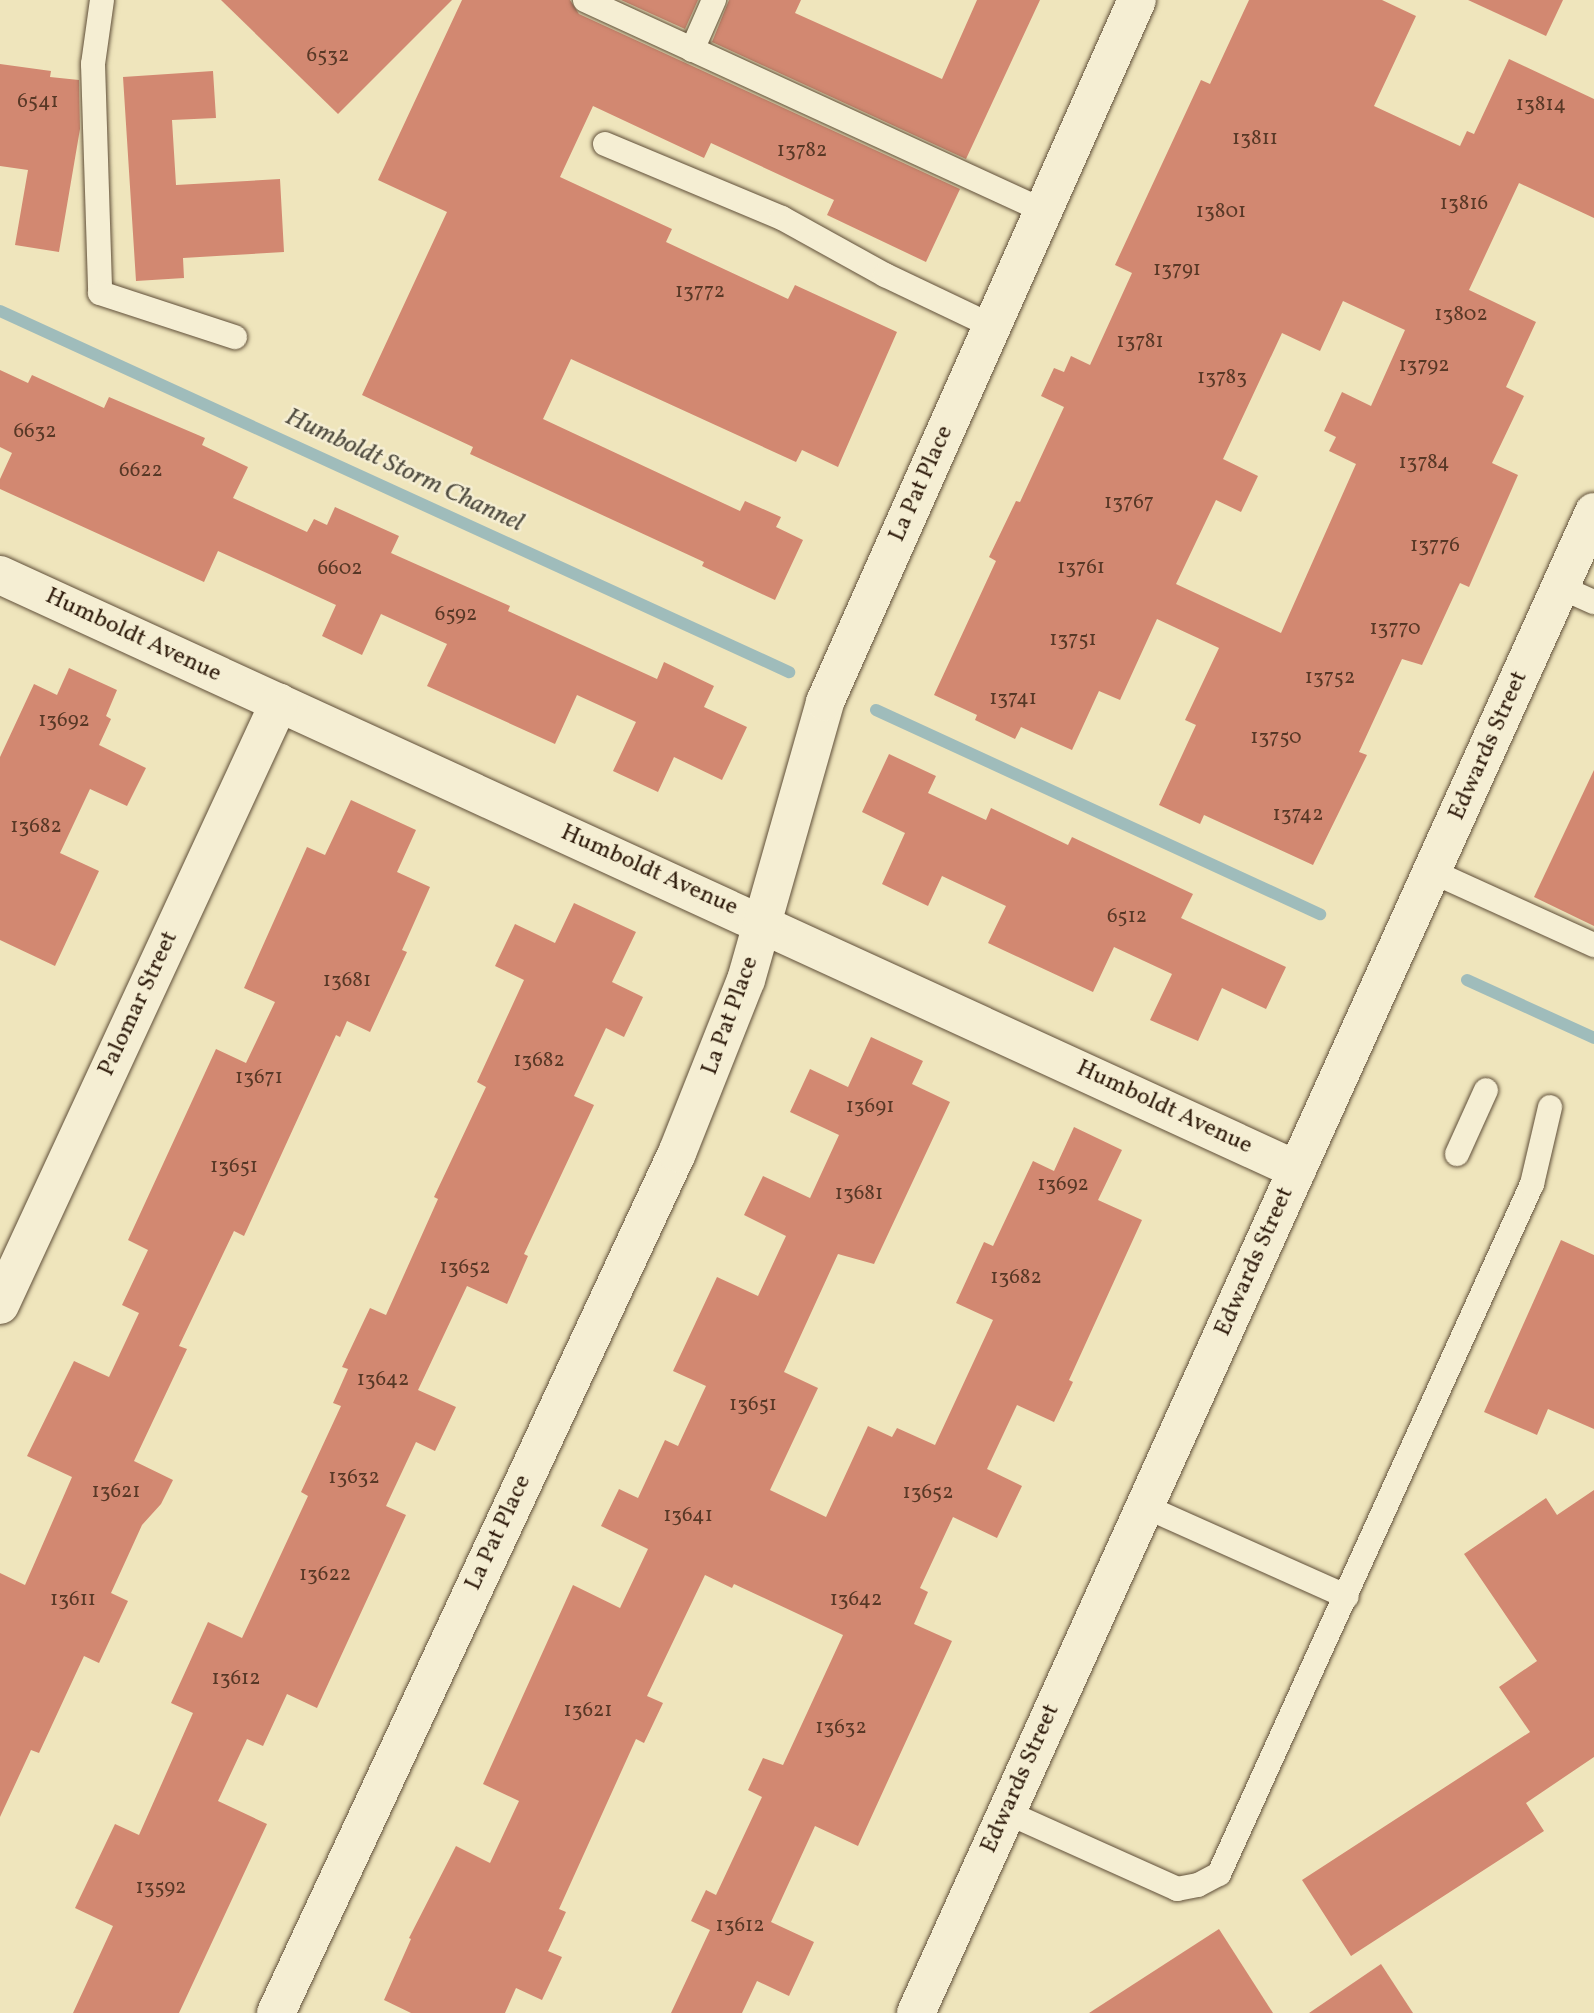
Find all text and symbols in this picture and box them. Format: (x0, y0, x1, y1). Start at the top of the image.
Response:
house number: 6532 (307, 43, 349, 69)
house number: 6541 (17, 89, 59, 115)
house number: 13814 (1516, 92, 1566, 118)
house number: 13811 (1232, 126, 1278, 152)
house number: 13782 (777, 138, 827, 164)
house number: 13816 (1440, 191, 1488, 217)
house number: 13801 (1196, 199, 1246, 225)
house number: 13791 (1153, 257, 1201, 283)
house number: 13772 (675, 279, 725, 305)
house number: 13802 (1434, 302, 1488, 328)
house number: 13781 (1116, 329, 1164, 355)
house number: 13792 (1398, 353, 1450, 379)
house number: 13783 (1197, 365, 1247, 391)
water label: Humboldt Storm Channel (280, 402, 528, 540)
house number: 6632 (13, 419, 57, 445)
street label: La Pat Place (884, 421, 960, 547)
house number: 13784 (1398, 450, 1450, 476)
house number: 6622 (119, 458, 163, 484)
house number: 13767 (1104, 490, 1154, 516)
house number: 13776 (1410, 533, 1460, 559)
house number: 13761 (1057, 555, 1105, 581)
house number: 6602 (317, 556, 363, 582)
street label: Humboldt Avenue (40, 583, 226, 689)
house number: 6592 (435, 602, 477, 628)
house number: 13770 (1369, 616, 1421, 642)
house number: 13751 (1049, 627, 1097, 653)
house number: 13752 (1305, 665, 1355, 691)
street label: Edwards Street (1443, 667, 1535, 825)
house number: 13741 (989, 686, 1037, 712)
house number: 13692 (38, 708, 90, 734)
house number: 13750 (1250, 725, 1302, 751)
house number: 13742 (1273, 802, 1323, 828)
house number: 13682 (10, 814, 62, 840)
street label: Humboldt Avenue (556, 819, 742, 923)
house number: 6512 (1107, 904, 1147, 930)
street label: Palomar Street (93, 927, 185, 1081)
street label: La Pat Place (696, 953, 766, 1079)
house number: 13681 (323, 968, 371, 994)
house number: 13682 (513, 1048, 565, 1074)
street label: Humboldt Avenue (1071, 1055, 1257, 1161)
house number: 13671 (235, 1065, 283, 1091)
house number: 13691 (846, 1094, 894, 1120)
house number: 13651 (210, 1154, 258, 1180)
house number: 13692 (1037, 1172, 1089, 1198)
house number: 13681 (835, 1181, 883, 1207)
street label: Edwards Street (1209, 1183, 1301, 1341)
house number: 13652 (440, 1255, 490, 1281)
house number: 13682 (990, 1265, 1042, 1291)
house number: 13642 (357, 1367, 409, 1393)
house number: 13651 (729, 1392, 777, 1418)
house number: 13632 (328, 1465, 380, 1491)
street label: La Pat Place (460, 1471, 538, 1595)
house number: 13621 (92, 1479, 140, 1505)
house number: 13652 (903, 1480, 953, 1506)
house number: 13641 (663, 1503, 713, 1529)
house number: 13622 (299, 1562, 351, 1588)
house number: 13611 (50, 1587, 96, 1613)
house number: 13642 (830, 1587, 882, 1613)
house number: 13612 (212, 1666, 260, 1692)
house number: 13621 (564, 1698, 612, 1724)
street label: Edwards Street (975, 1700, 1067, 1858)
house number: 13632 (815, 1715, 867, 1741)
house number: 13592 (136, 1875, 186, 1901)
house number: 13612 (716, 1913, 764, 1939)

